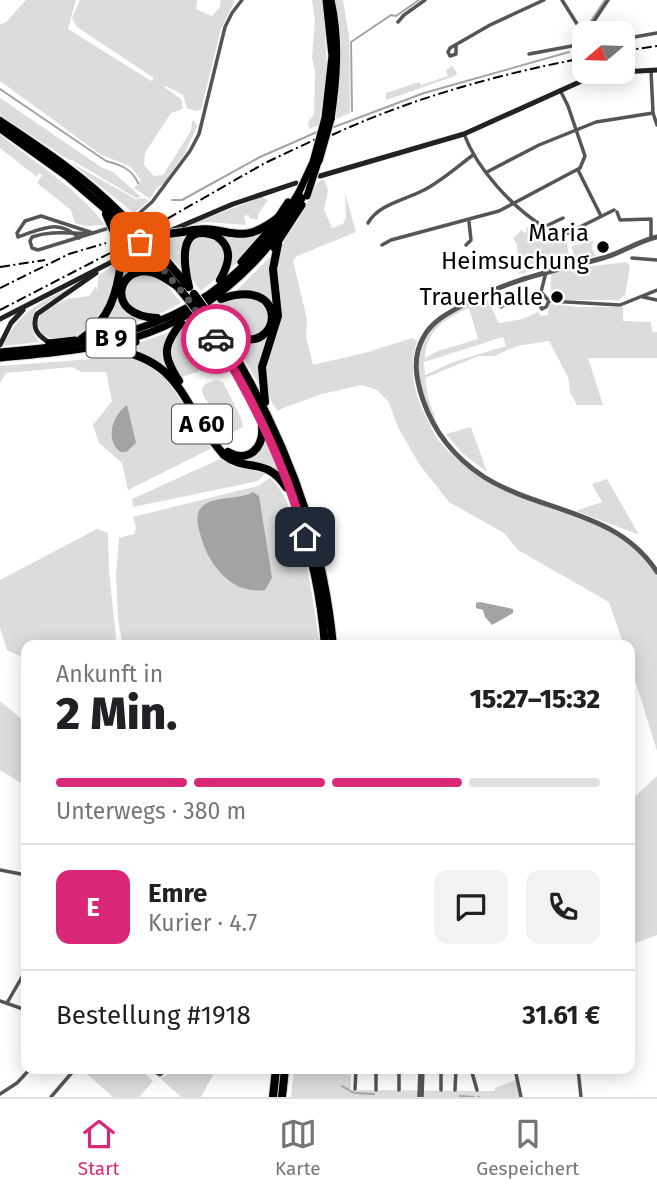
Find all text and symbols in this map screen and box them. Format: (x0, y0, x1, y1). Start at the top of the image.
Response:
north arrow (572, 21, 635, 84)
map controls (572, 21, 635, 84)
pin (110, 212, 170, 272)
place label: Maria Heimsuchung (441, 219, 590, 275)
icon: bag (121, 223, 159, 261)
marker: Maria Heimsuchung (595, 239, 611, 255)
place label: Trauerhalle (420, 283, 543, 311)
marker: Trauerhalle (549, 289, 565, 305)
courier (181, 304, 251, 374)
road number: B 9 (86, 318, 136, 358)
icon: car (197, 320, 235, 358)
road number: A 60 (172, 404, 232, 444)
pin (275, 507, 335, 567)
icon: home (286, 518, 324, 556)
text: Ankunft in (56, 660, 163, 688)
text: 15:27–15:32 (470, 684, 600, 715)
text: 2 Min. (56, 686, 177, 741)
text: Unterwegs · 380 m (56, 797, 246, 825)
button: chat (434, 870, 508, 944)
button: phone (526, 870, 600, 944)
text: Emre (148, 878, 207, 909)
text: E (86, 892, 100, 923)
text: Kurier · 4.7 (148, 909, 257, 937)
text: Bestellung #1918 (56, 1000, 251, 1031)
text: 31.61 € (522, 1000, 600, 1031)
tab: Start (78, 1115, 119, 1180)
tab: Karte (275, 1115, 321, 1180)
tab: Gespeichert (476, 1115, 579, 1180)

